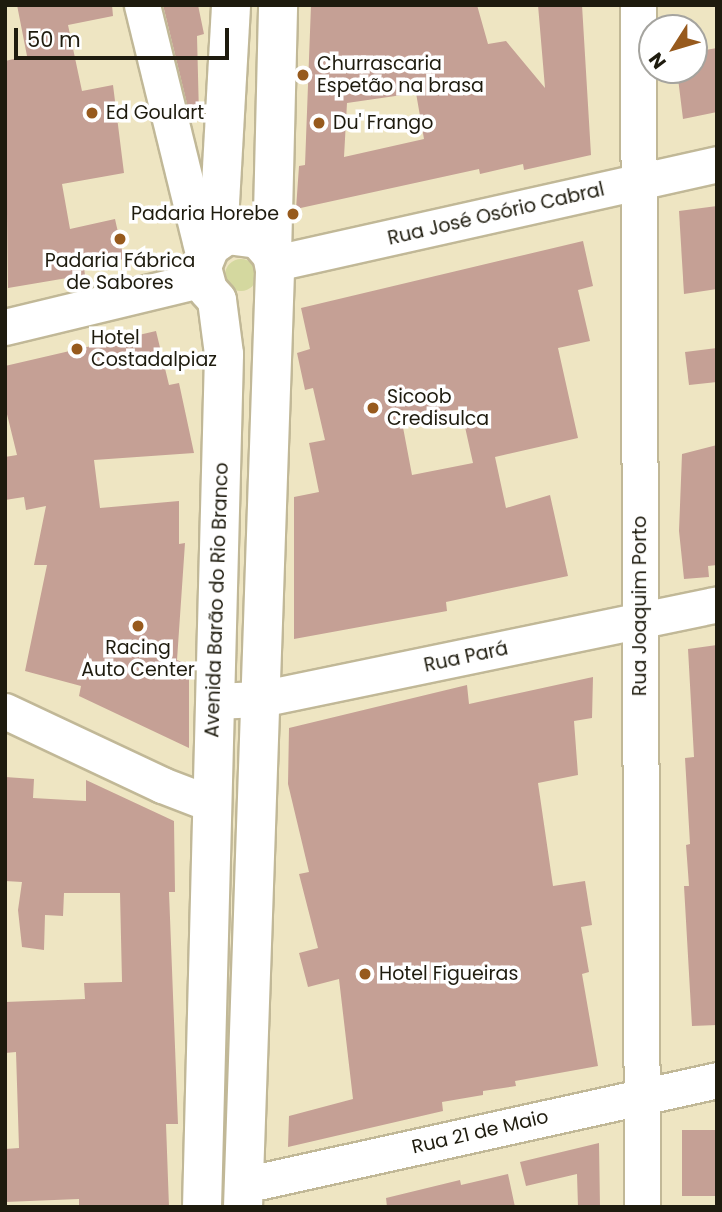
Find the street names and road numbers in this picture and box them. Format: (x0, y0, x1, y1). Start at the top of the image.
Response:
street label: Rua José Osório Cabral (385, 178, 607, 250)
street label: Avenida Barão do Rio Branco (201, 462, 233, 738)
street label: Rua Joaquim Porto (629, 516, 651, 696)
street label: Rua Pará (422, 637, 510, 677)
street label: Rua 21 de Maio (410, 1105, 550, 1159)

